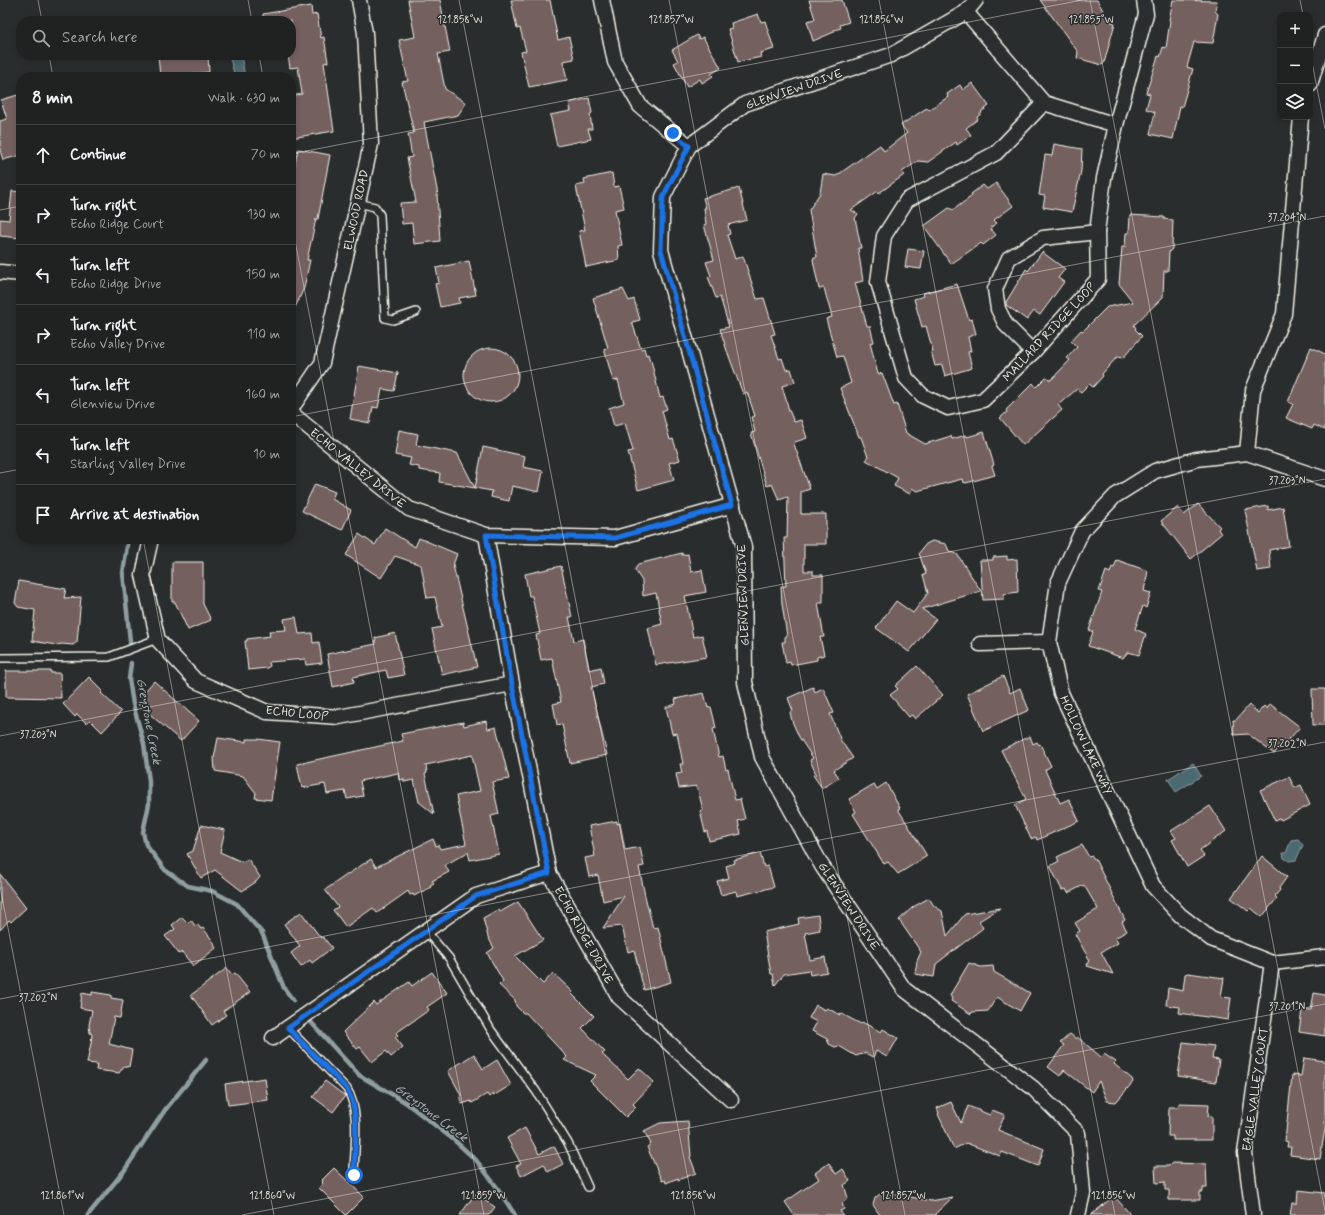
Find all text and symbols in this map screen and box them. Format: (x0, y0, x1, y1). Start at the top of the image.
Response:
map controls (1277, 12, 1313, 120)
button: + (1277, 12, 1313, 48)
text: 121.858°W (438, 13, 482, 27)
text: 121.857°W (649, 13, 694, 27)
text: 121.856°W (859, 13, 903, 27)
text: 121.855°W (1069, 13, 1113, 27)
search box (16, 16, 296, 60)
icon: search (30, 27, 52, 49)
text: Search here (62, 28, 138, 48)
button: − (1277, 48, 1313, 84)
street label: GLENVIEW DRIVE (744, 66, 845, 114)
button: layers (1277, 84, 1313, 120)
text: 8 min (32, 87, 73, 109)
text: Walk · 630 m (208, 90, 280, 107)
route end (664, 124, 682, 142)
icon: ahead (32, 144, 54, 166)
text: Continue (70, 145, 126, 165)
text: 70 m (251, 146, 280, 163)
street label: ELWOOD ROAD (341, 168, 373, 252)
text: Turn right (70, 196, 137, 216)
icon: right (32, 204, 54, 226)
text: 130 m (247, 206, 280, 223)
text: 37.204°N (1268, 211, 1307, 225)
text: Echo Ridge Court (70, 216, 164, 233)
text: Turn left (70, 256, 130, 276)
icon: left (32, 264, 54, 286)
text: 150 m (246, 266, 280, 283)
text: Echo Ridge Drive (70, 276, 161, 293)
street label: MALLARD RIDGE LOOP (1000, 279, 1100, 386)
text: Turn right (70, 316, 137, 336)
icon: right (32, 324, 54, 346)
text: 110 m (247, 326, 280, 343)
text: Echo Valley Drive (70, 336, 165, 353)
text: Turn left (70, 376, 130, 396)
icon: left (32, 384, 54, 406)
text: 160 m (245, 386, 280, 403)
text: Glenview Drive (70, 396, 155, 413)
street label: ECHO VALLEY DRIVE (306, 425, 409, 513)
text: Turn left (70, 436, 130, 456)
icon: left (32, 444, 54, 466)
text: 10 m (253, 446, 280, 463)
text: Starling Valley Drive (70, 456, 186, 473)
text: 37.203°N (1269, 474, 1306, 488)
icon: arrive (32, 504, 54, 526)
text: Arrive at destination (70, 505, 199, 525)
street label: GLENVIEW DRIVE (734, 543, 754, 646)
water label: Greystone Creek (132, 677, 165, 767)
street label: HOLLOW LAKE WAY (1055, 693, 1115, 798)
street label: ECHO LOOP (265, 703, 330, 725)
text: 37.203°N (20, 728, 57, 742)
text: 37.202°N (1268, 737, 1307, 751)
street label: GLENVIEW DRIVE (814, 860, 883, 954)
street label: ECHO RIDGE DRIVE (550, 884, 617, 987)
text: 37.202°N (19, 991, 58, 1005)
text: 37.201°N (1269, 1000, 1306, 1014)
street label: EAGLE VALLEY COURT (1239, 1026, 1273, 1152)
water label: Greystone Creek (391, 1080, 472, 1147)
route start (345, 1166, 363, 1184)
text: 121.861°W (40, 1189, 84, 1203)
text: 121.860°W (249, 1189, 295, 1203)
text: 121.859°W (461, 1189, 505, 1203)
text: 121.858°W (671, 1189, 715, 1203)
text: 121.857°W (881, 1189, 926, 1203)
text: 121.856°W (1091, 1189, 1135, 1203)

